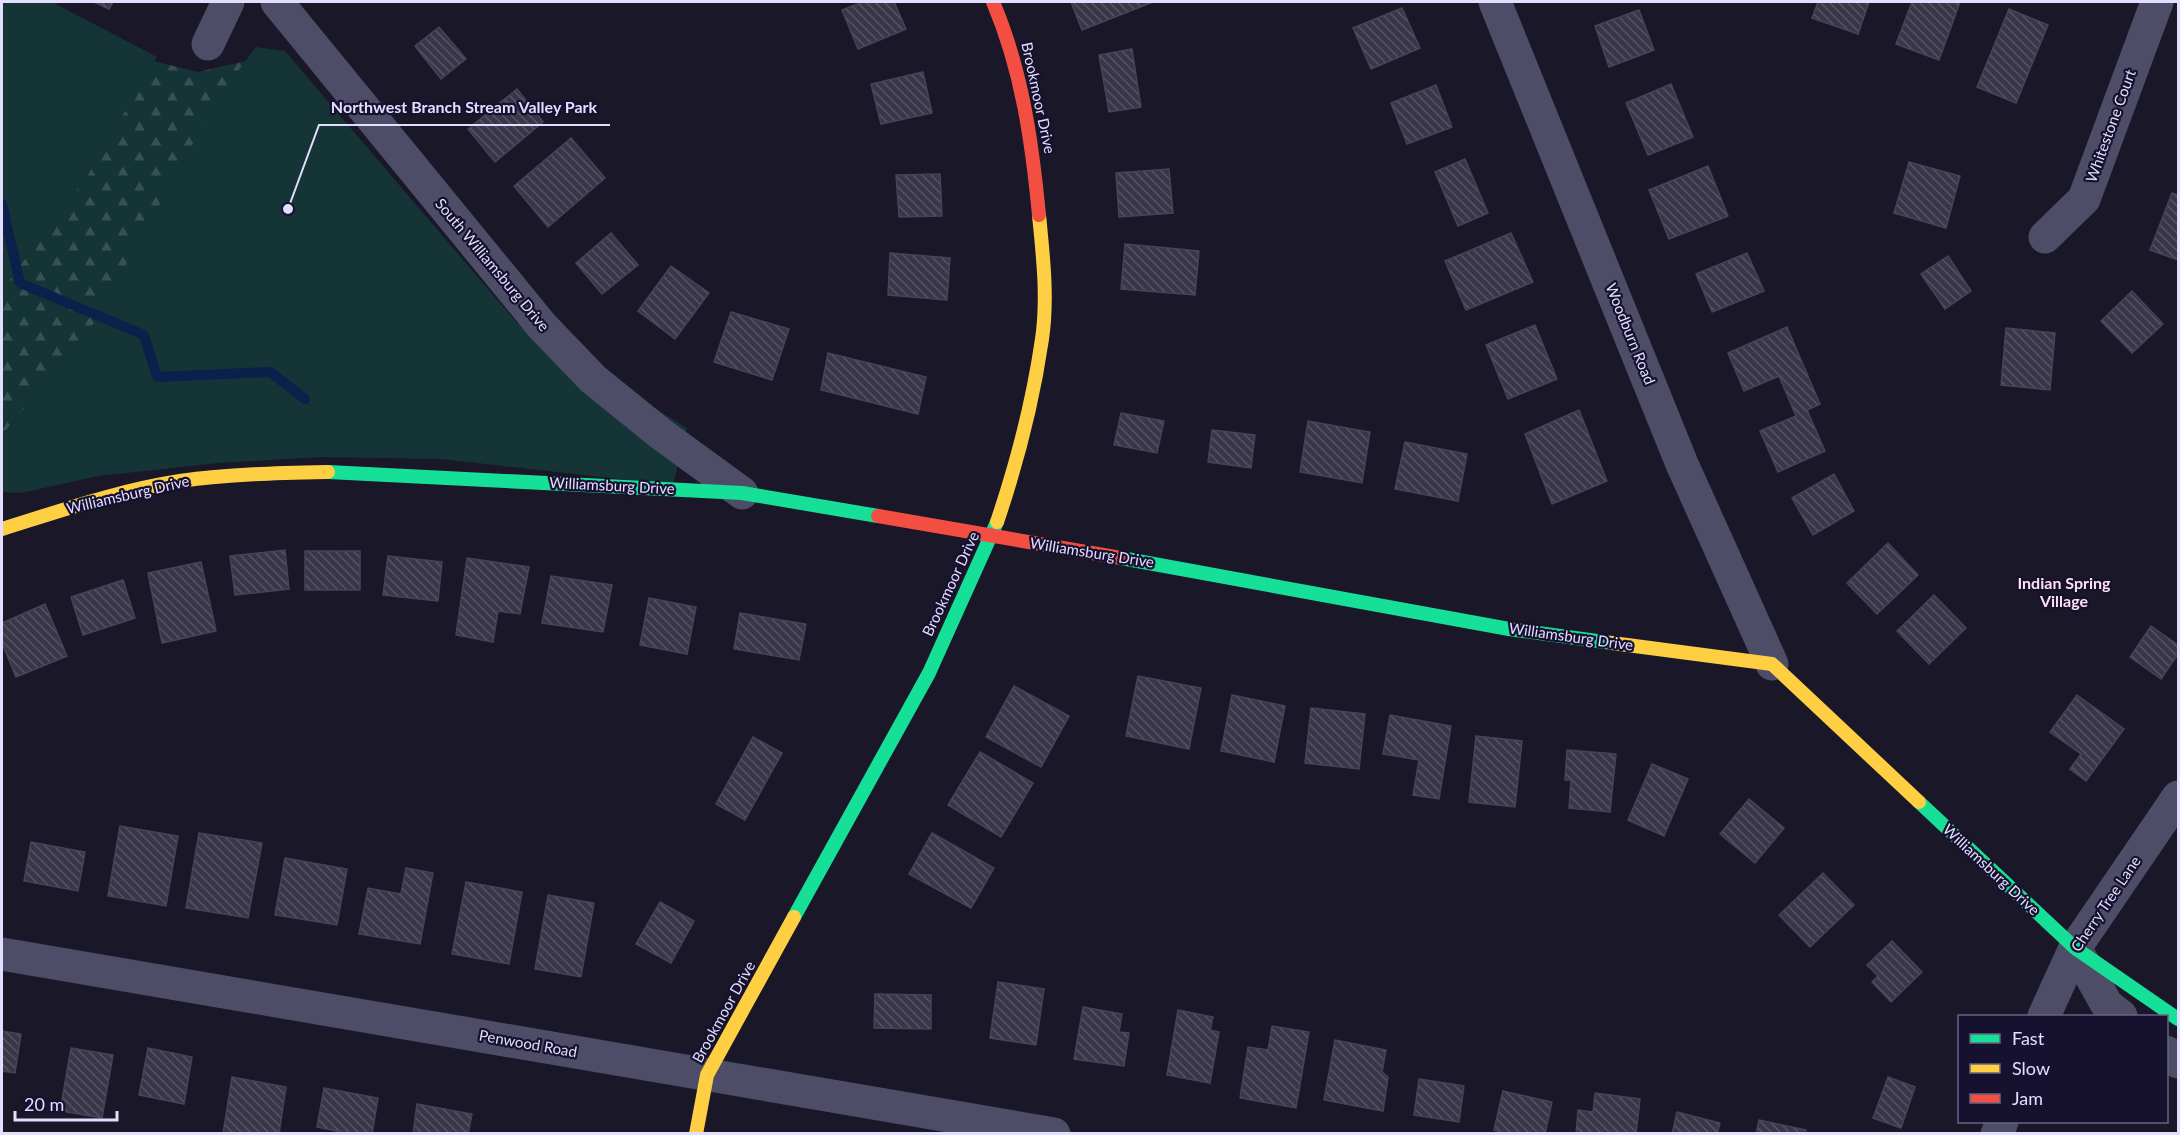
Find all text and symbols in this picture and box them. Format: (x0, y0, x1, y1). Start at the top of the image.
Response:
street label: Brookmoor Drive (1018, 40, 1060, 155)
street label: Whitestone Court (2081, 66, 2139, 185)
callout: Northwest Branch Stream Valley Park (319, 91, 610, 125)
text: Northwest Branch Stream Valley Park (331, 97, 598, 116)
street label: South Williamsburg Drive (432, 194, 554, 334)
street label: Woodburn Road (1602, 280, 1659, 387)
street label: Williamsburg Drive (65, 471, 191, 517)
street label: Williamsburg Drive (549, 473, 675, 497)
street label: Brookmoor Drive (918, 528, 982, 639)
street label: Williamsburg Drive (1029, 533, 1156, 571)
district label: Indian Spring Village (2017, 573, 2111, 610)
street label: Williamsburg Drive (1508, 618, 1635, 654)
street label: Williamsburg Drive (1940, 820, 2044, 919)
street label: Cherry Tree Lane (2067, 852, 2144, 955)
street label: Brookmoor Drive (688, 957, 759, 1065)
legend (1958, 1015, 2168, 1123)
street label: Penwood Road (478, 1026, 579, 1060)
text: Fast (2012, 1027, 2045, 1049)
text: Slow (2012, 1057, 2050, 1079)
scale bar (15, 1084, 117, 1122)
text: Jam (2012, 1087, 2043, 1109)
text: 20 m (24, 1093, 64, 1115)

